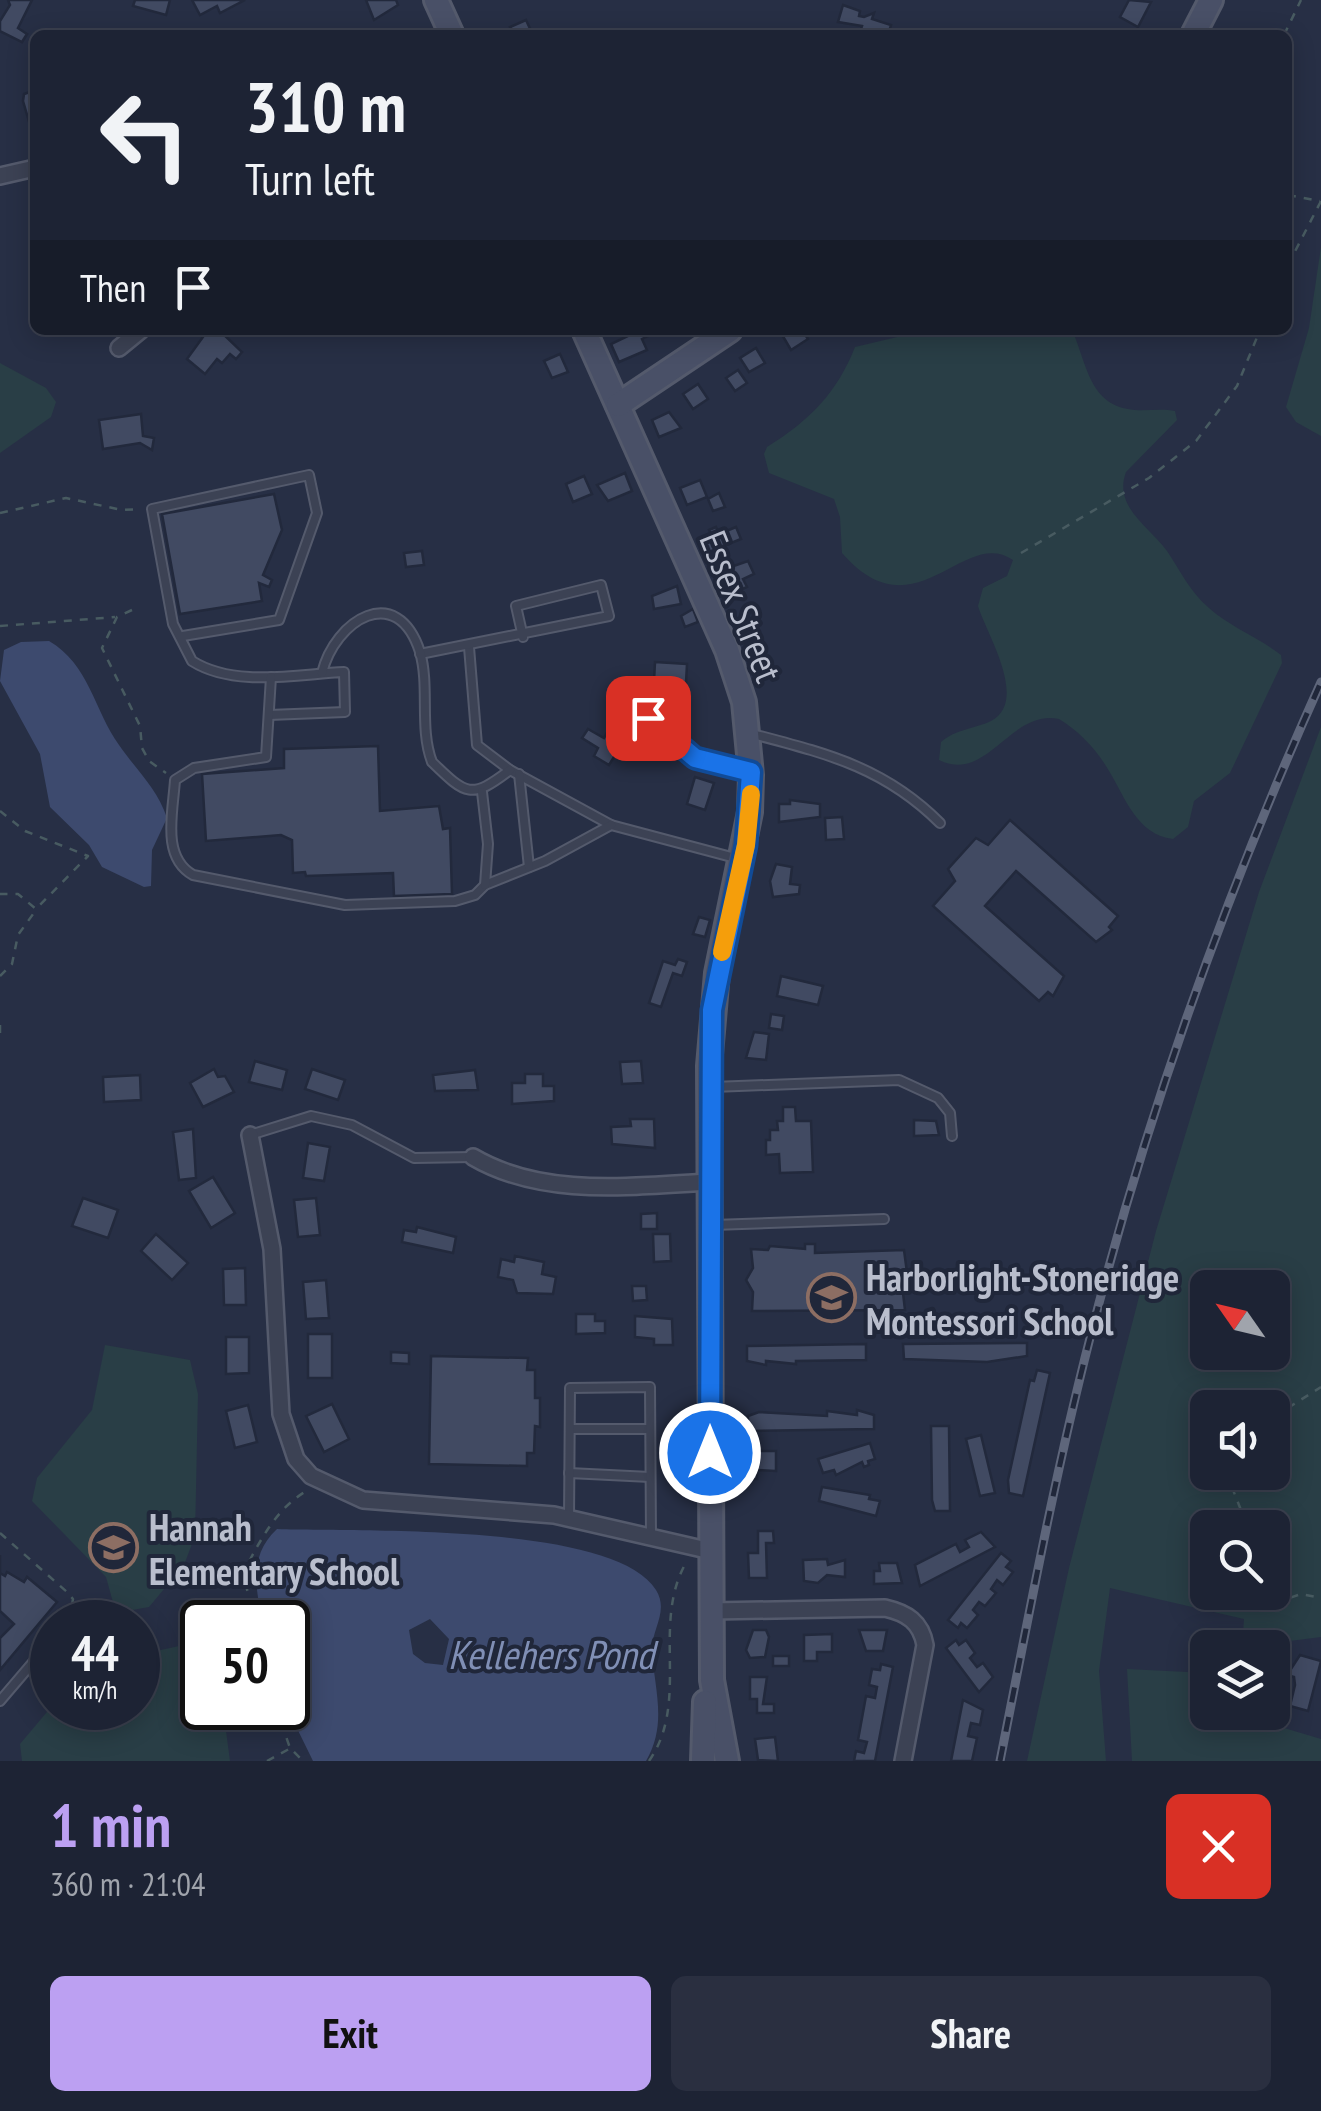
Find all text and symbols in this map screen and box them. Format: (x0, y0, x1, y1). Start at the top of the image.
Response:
text: 310 m (245, 61, 406, 151)
icon: left (80, 70, 210, 200)
text: Turn left (245, 149, 375, 207)
icon: arrive (166, 260, 221, 315)
text: Then (80, 263, 146, 312)
street label: Essex Street (690, 523, 795, 689)
pin (606, 676, 691, 761)
icon: arrive (621, 691, 676, 746)
place label: Harborlight-Stoneridge Montessori School (866, 1252, 1179, 1345)
north arrow (1190, 1270, 1290, 1370)
map controls (1190, 1270, 1290, 1730)
school or university icon: Harborlight-Stoneridge Montessori School (805, 1272, 857, 1324)
button: sound (1190, 1390, 1290, 1490)
position arrow (658, 1401, 762, 1505)
place label: Hannah Elementary School (149, 1502, 400, 1595)
button: search (1190, 1510, 1290, 1610)
school or university icon: Hannah Elementary School (88, 1522, 140, 1574)
speed limit sign: 50 (180, 1600, 310, 1730)
text: 44 (71, 1620, 119, 1685)
water label: Kellehers Pond (448, 1628, 659, 1680)
button: layers (1190, 1630, 1290, 1730)
text: km/h (73, 1674, 117, 1706)
text: 1 min (50, 1786, 171, 1864)
button: close (1166, 1794, 1271, 1899)
text: 360 m · 21:04 (50, 1863, 205, 1905)
button: Exit (50, 1976, 651, 2091)
button: Share (671, 1976, 1271, 2091)

